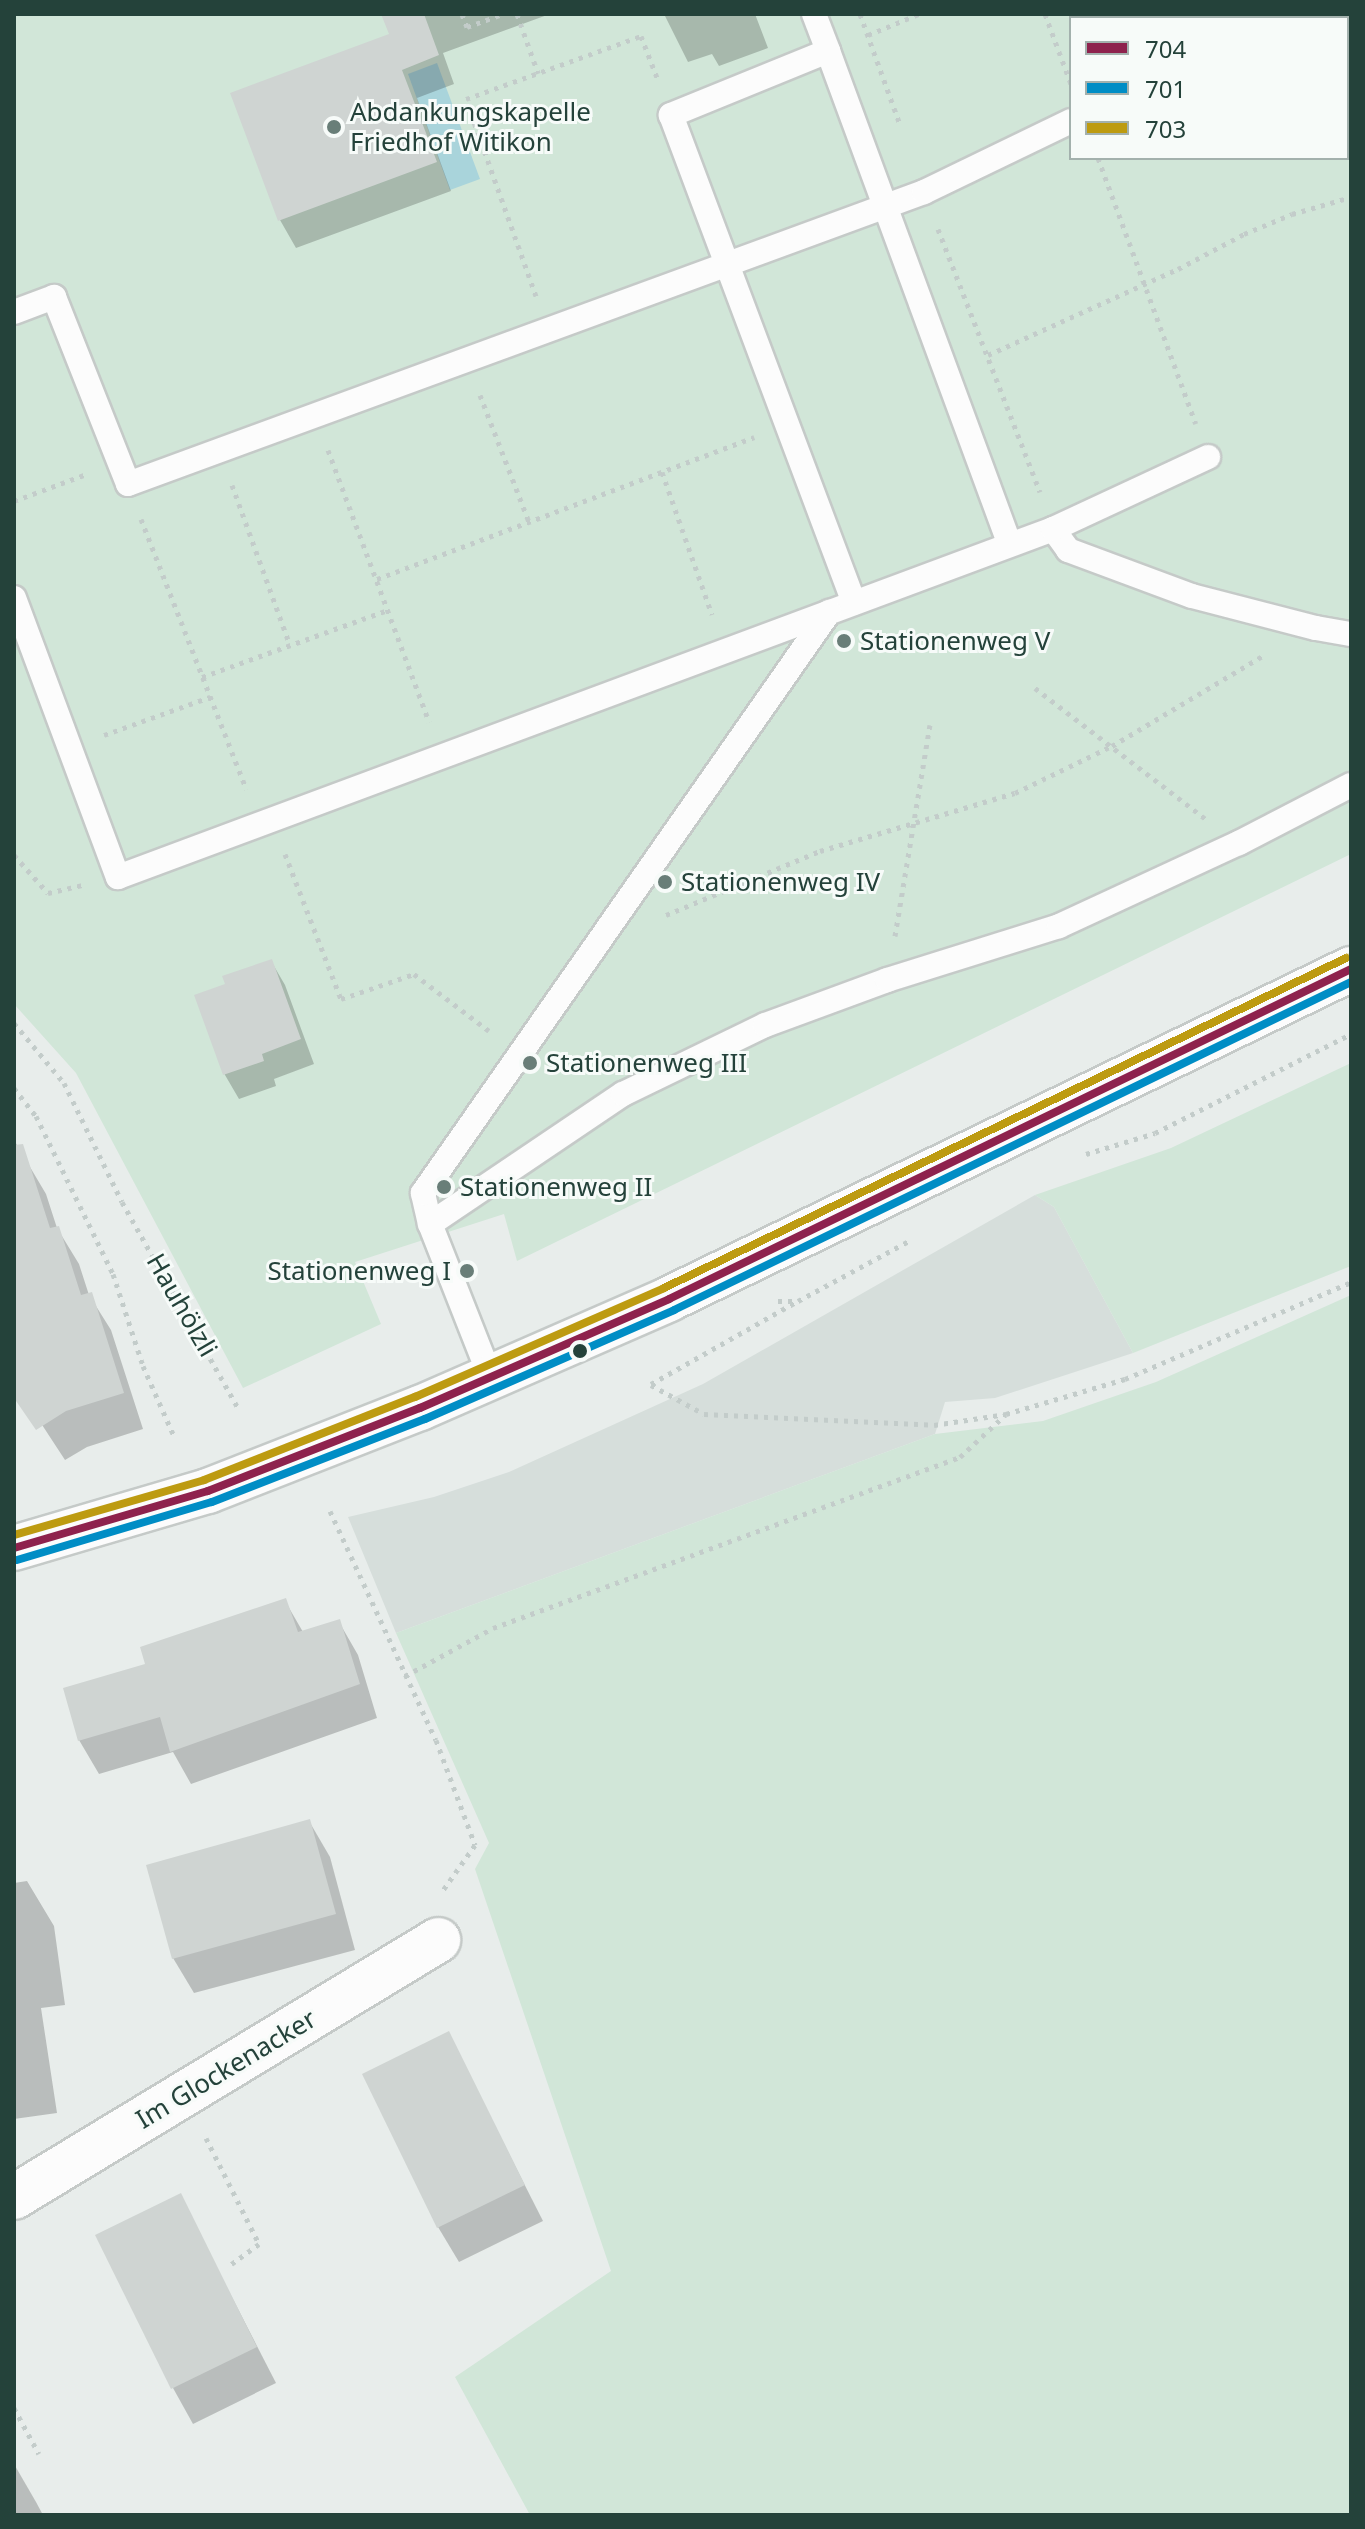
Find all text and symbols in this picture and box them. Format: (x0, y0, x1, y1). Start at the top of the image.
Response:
legend (1069, 16, 1349, 160)
text: 704 (1145, 32, 1186, 65)
text: 701 (1145, 72, 1186, 105)
place label: Abdankungskapelle Friedhof Witikon (350, 96, 591, 158)
text: 703 (1145, 112, 1186, 145)
marker: Abdankungskapelle Friedhof Witikon (325, 118, 343, 136)
place label: Stationenweg V (860, 625, 1050, 657)
marker: Stationenweg V (835, 632, 853, 650)
place label: Stationenweg IV (681, 866, 880, 898)
marker: Stationenweg IV (656, 873, 674, 891)
place label: Stationenweg III (546, 1047, 747, 1079)
marker: Stationenweg III (521, 1054, 539, 1072)
place label: Stationenweg II (460, 1171, 652, 1203)
marker: Stationenweg II (435, 1178, 453, 1196)
street label: Hauhölzli (140, 1248, 224, 1362)
place label: Stationenweg I (267, 1255, 451, 1287)
marker: Stationenweg I (458, 1262, 476, 1280)
unlabelled marker (572, 1343, 588, 1359)
street label: Im Glockenacker (130, 2003, 322, 2135)

